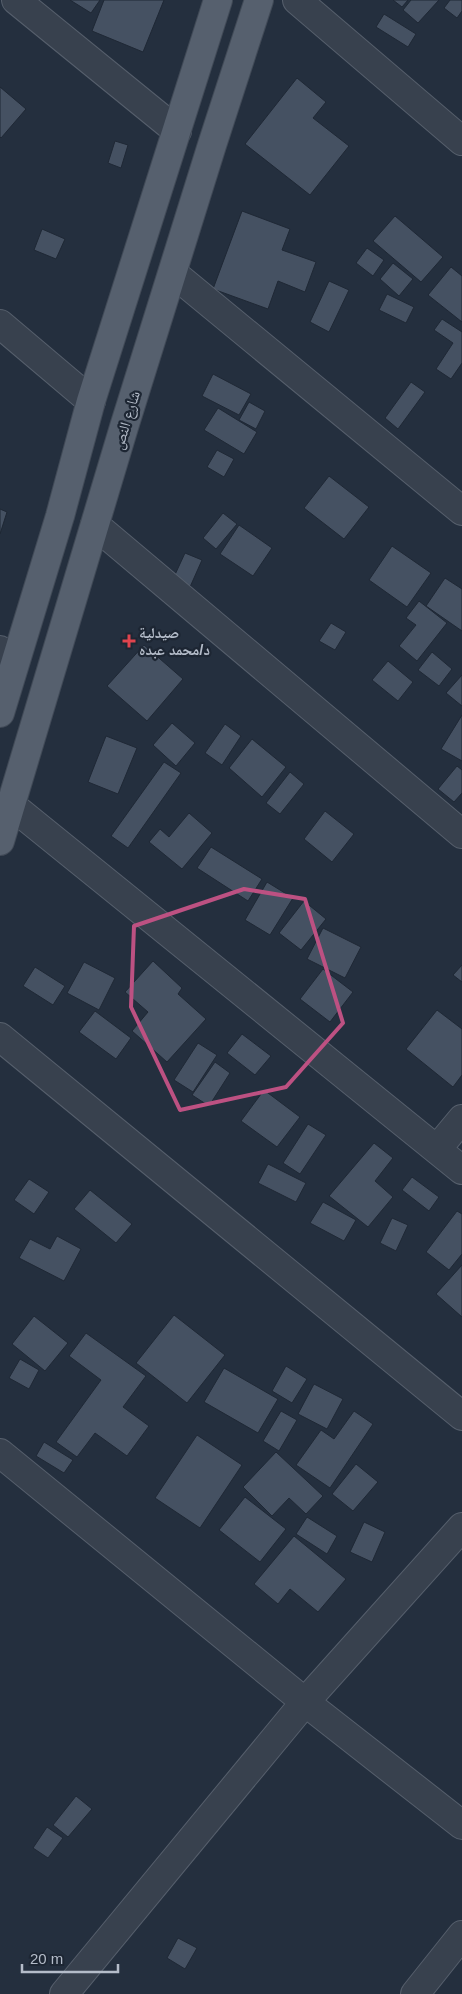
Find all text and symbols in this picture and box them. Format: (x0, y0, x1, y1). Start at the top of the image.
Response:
street label: شارع النص (109, 389, 145, 452)
place label: صيدلية د/محمد عبده (139, 624, 210, 658)
marker: صيدلية د/محمد عبده (123, 635, 135, 647)
scale bar (22, 1942, 119, 1974)
text: 20 m (30, 1950, 63, 1967)

